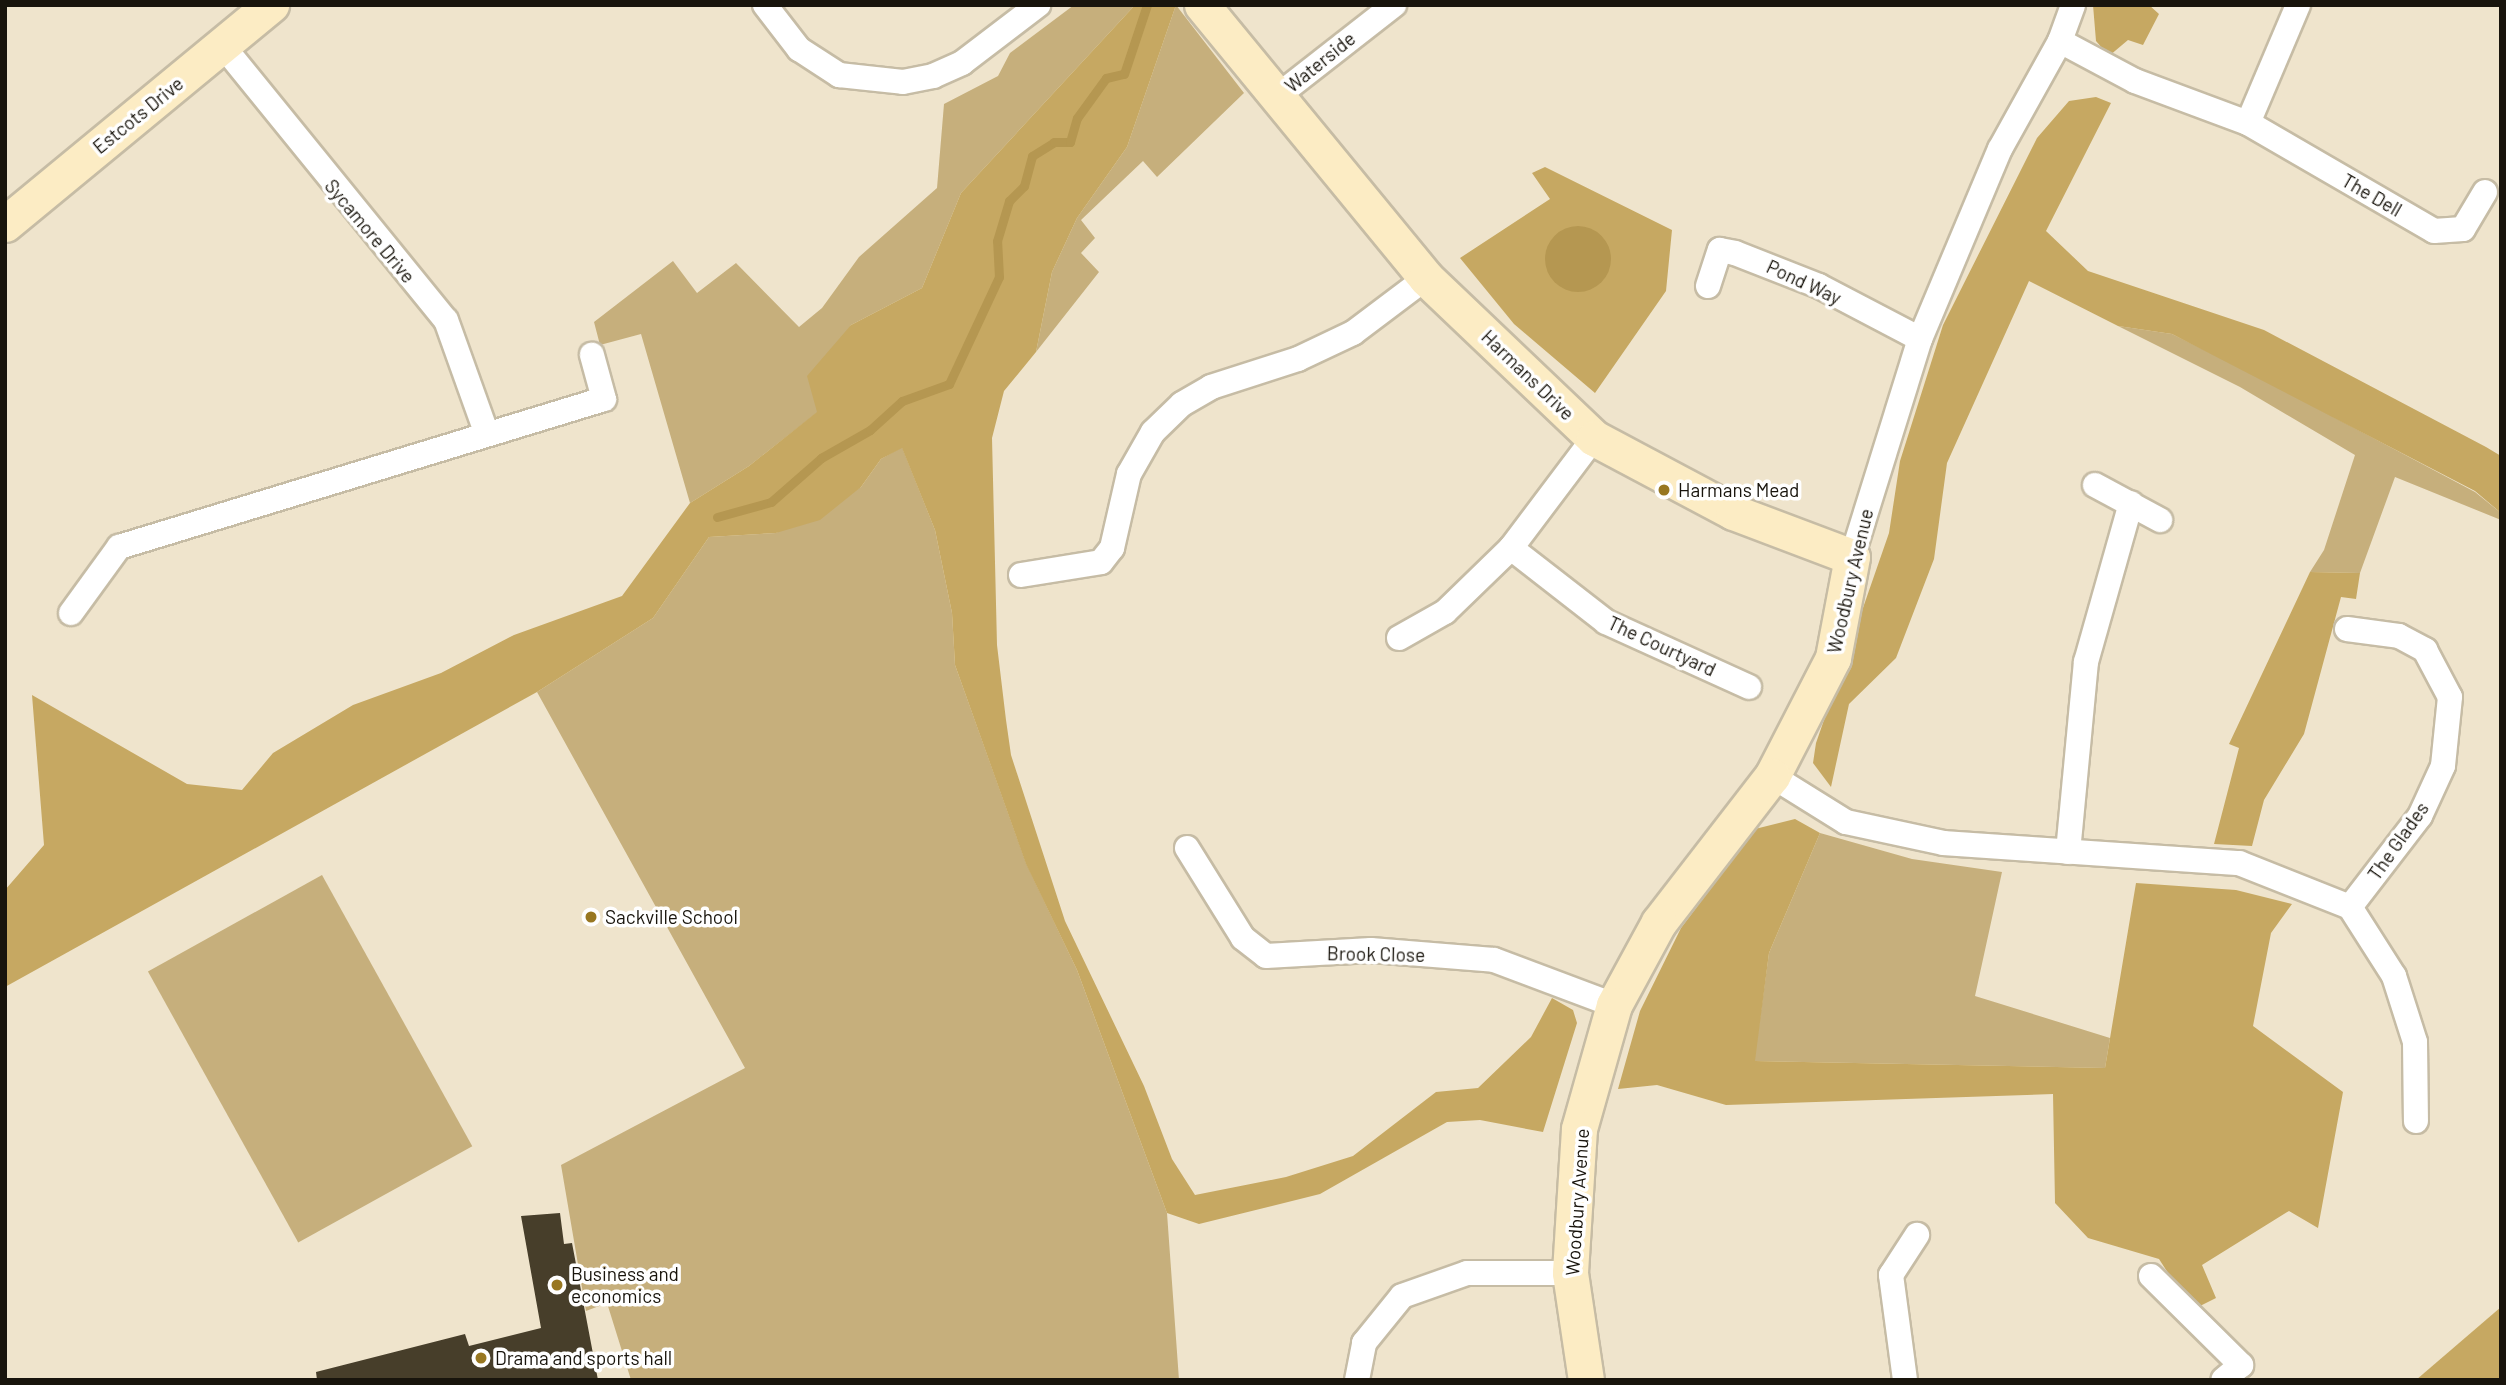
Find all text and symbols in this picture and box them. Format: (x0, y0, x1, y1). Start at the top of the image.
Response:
street label: Waterside (1280, 27, 1360, 97)
street label: Estcots Drive (88, 72, 188, 158)
street label: The Dell (2338, 169, 2406, 221)
street label: Sycamore Drive (320, 175, 420, 287)
street label: Pond Way (1763, 255, 1845, 309)
street label: Harmans Drive (1477, 325, 1579, 425)
place label: Harmans Mead (1678, 479, 1799, 501)
marker: Harmans Mead (1656, 482, 1672, 498)
street label: Woodbury Avenue (1822, 506, 1878, 656)
street label: The Courtyard (1604, 611, 1720, 681)
street label: The Glades (2363, 798, 2433, 884)
place label: Sackville School (605, 906, 738, 928)
marker: Sackville School (583, 909, 599, 925)
street label: Brook Close (1327, 942, 1425, 966)
street label: Woodbury Avenue (1560, 1127, 1594, 1277)
place label: Business and economics (571, 1263, 679, 1307)
marker: Business and economics (549, 1277, 565, 1293)
place label: Drama and sports hall (495, 1347, 672, 1369)
marker: Drama and sports hall (473, 1350, 489, 1366)

